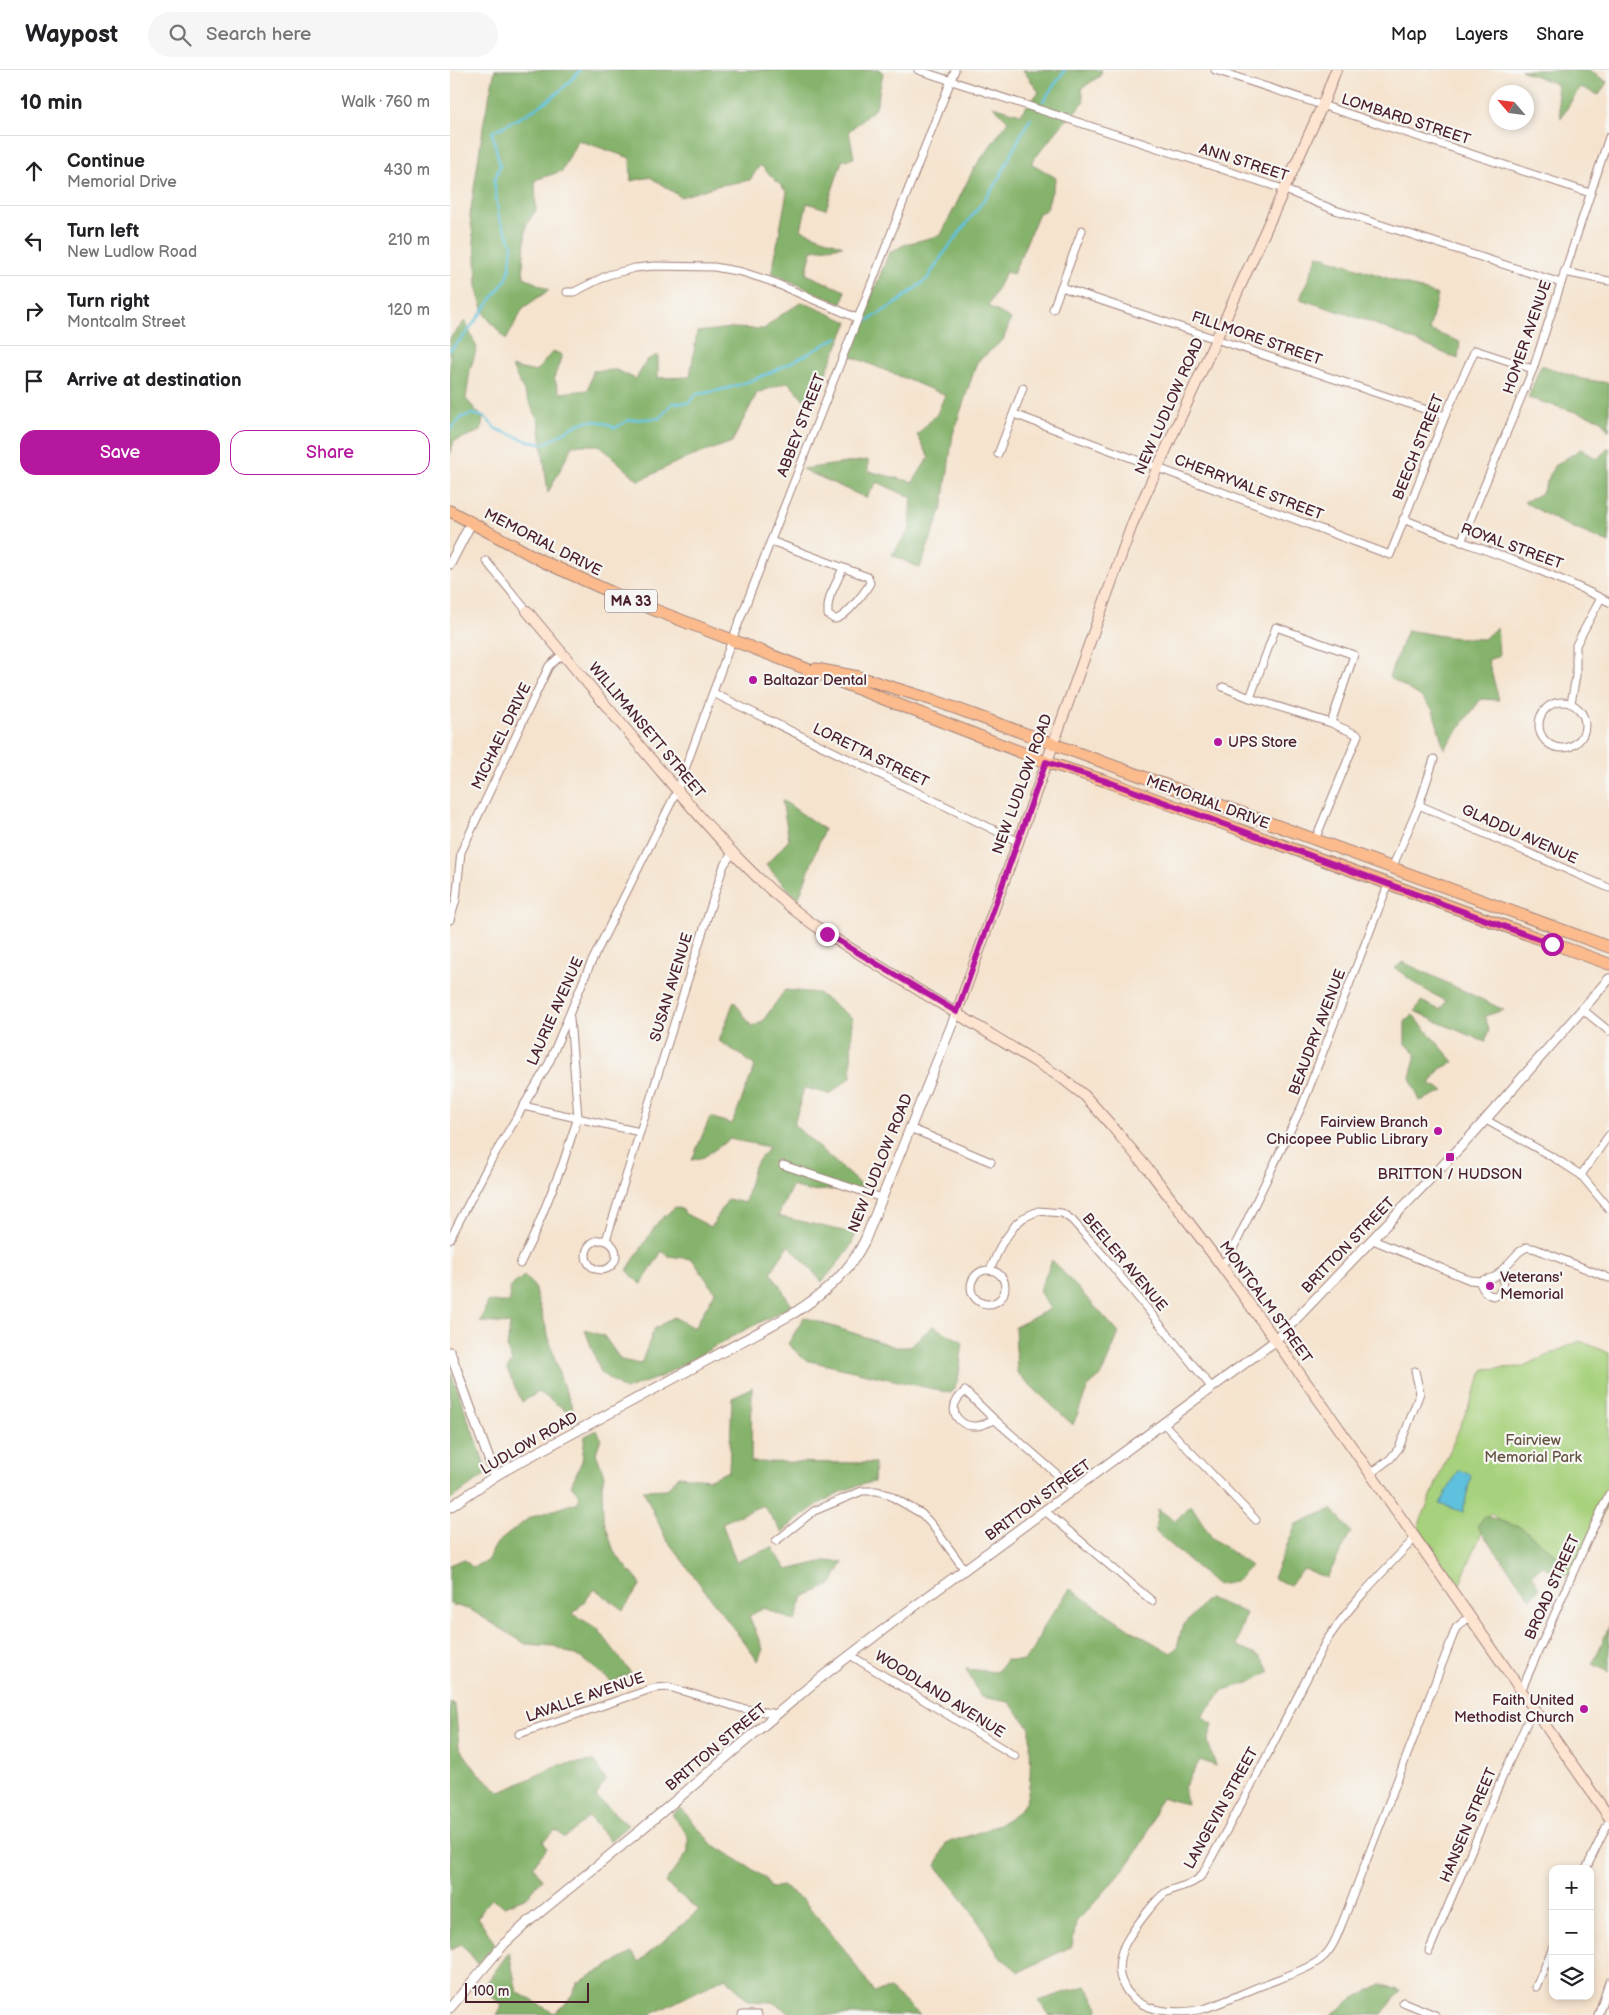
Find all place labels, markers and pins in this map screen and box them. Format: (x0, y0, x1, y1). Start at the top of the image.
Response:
place label: Baltazar Dental (763, 671, 867, 690)
marker: Baltazar Dental (747, 674, 759, 686)
place label: UPS Store (1228, 733, 1297, 752)
marker: UPS Store (1212, 736, 1224, 748)
place label: Fairview Branch Chicopee Public Library (1266, 1113, 1428, 1149)
marker: Fairview Branch Chicopee Public Library (1432, 1125, 1444, 1137)
marker: BRITTON / HUDSON (1444, 1151, 1456, 1163)
place label: BRITTON / HUDSON (1378, 1165, 1522, 1184)
place label: Veterans' Memorial (1500, 1268, 1564, 1304)
marker: Veterans' Memorial (1484, 1280, 1496, 1292)
place label: Faith United Methodist Church (1454, 1691, 1574, 1727)
marker: Faith United Methodist Church (1578, 1703, 1590, 1715)

